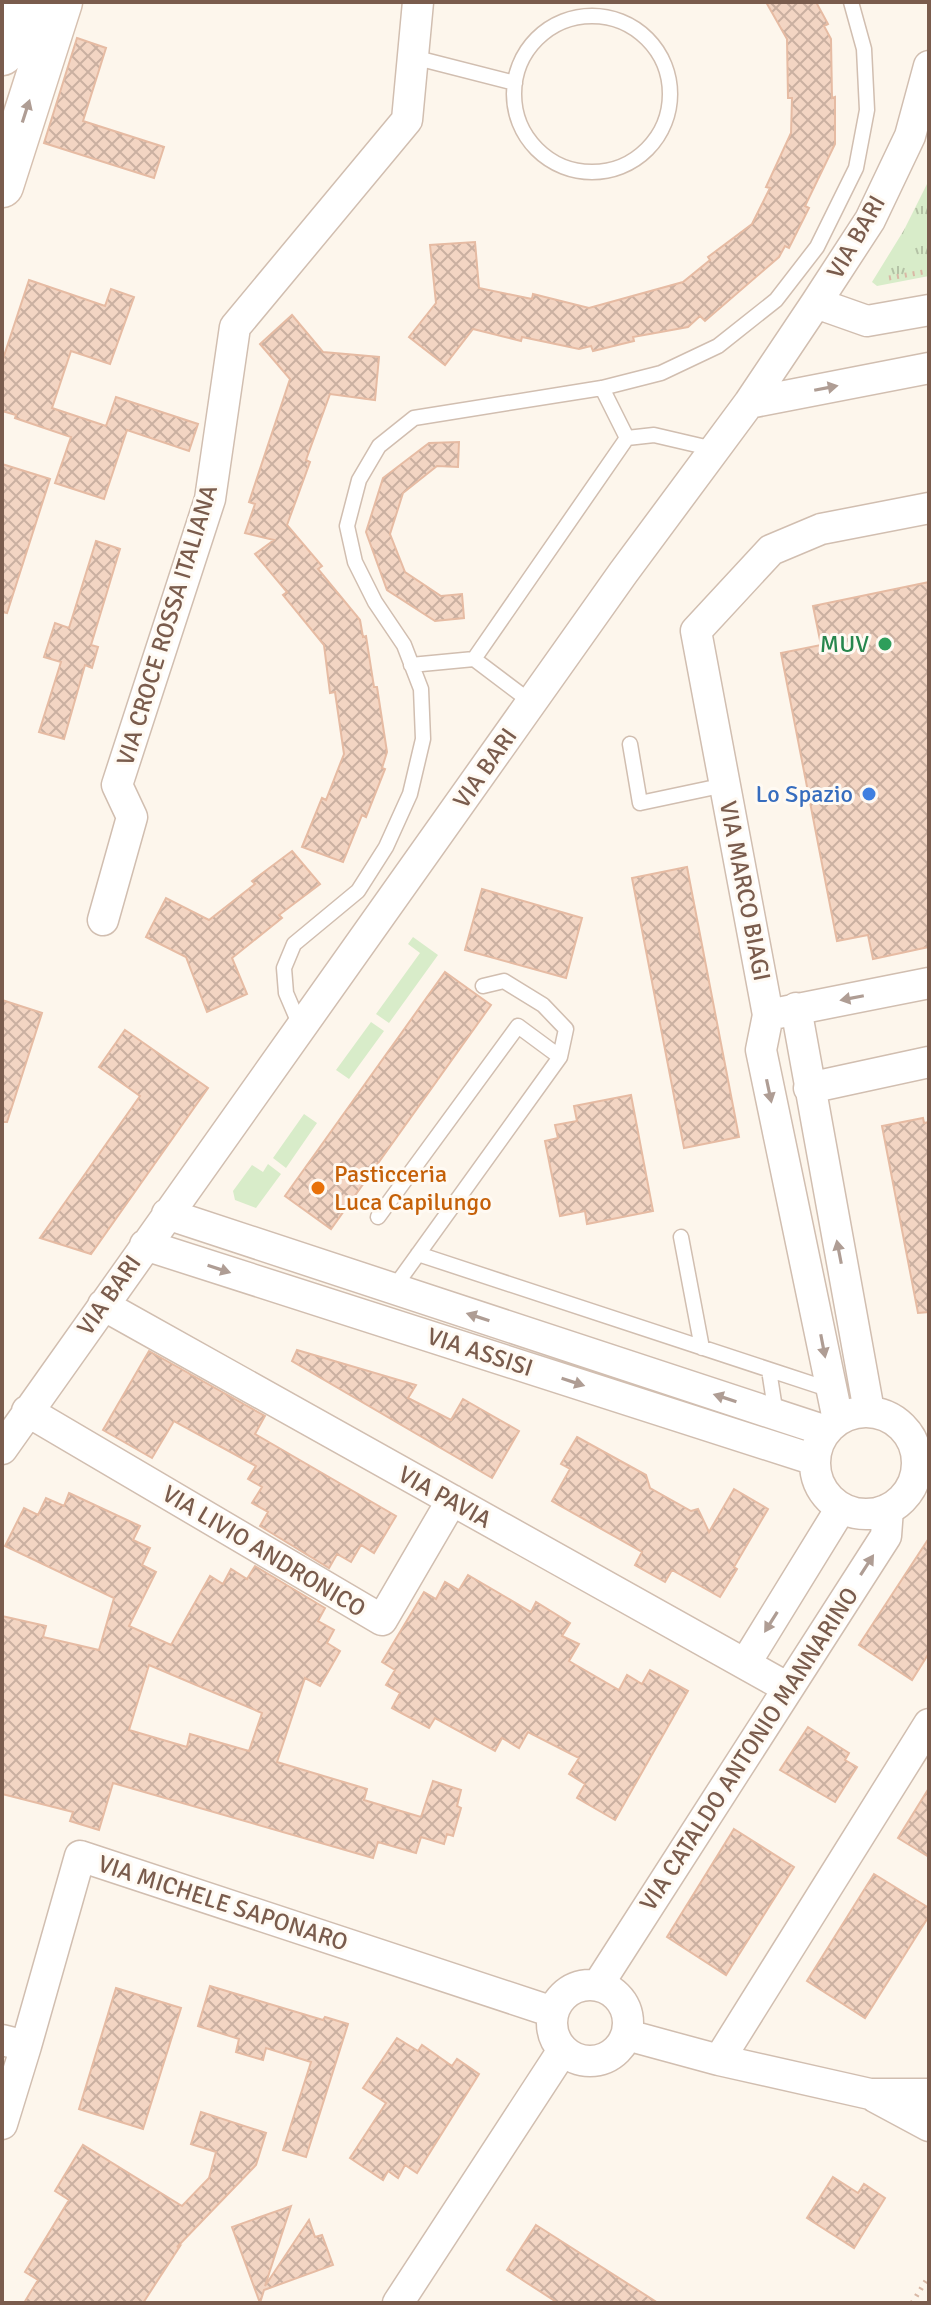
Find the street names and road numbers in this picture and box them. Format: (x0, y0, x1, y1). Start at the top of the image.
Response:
street label: VIA BARI (820, 190, 892, 284)
street label: VIA CROCE ROSSA ITALIANA (110, 481, 224, 769)
street label: VIA BARI (446, 722, 524, 814)
street label: VIA MARCO BIAGI (713, 798, 777, 984)
street label: VIA BARI (70, 1249, 148, 1341)
street label: VIA ASSISI (423, 1321, 537, 1383)
street label: VIA PAVIA (393, 1459, 497, 1535)
street label: VIA LIVIO ANDRONICO (157, 1478, 371, 1624)
street label: VIA CATALDO ANTONIO MANNARINO (633, 1582, 865, 1916)
street label: VIA MICHELE SAPONARO (94, 1848, 352, 1958)

